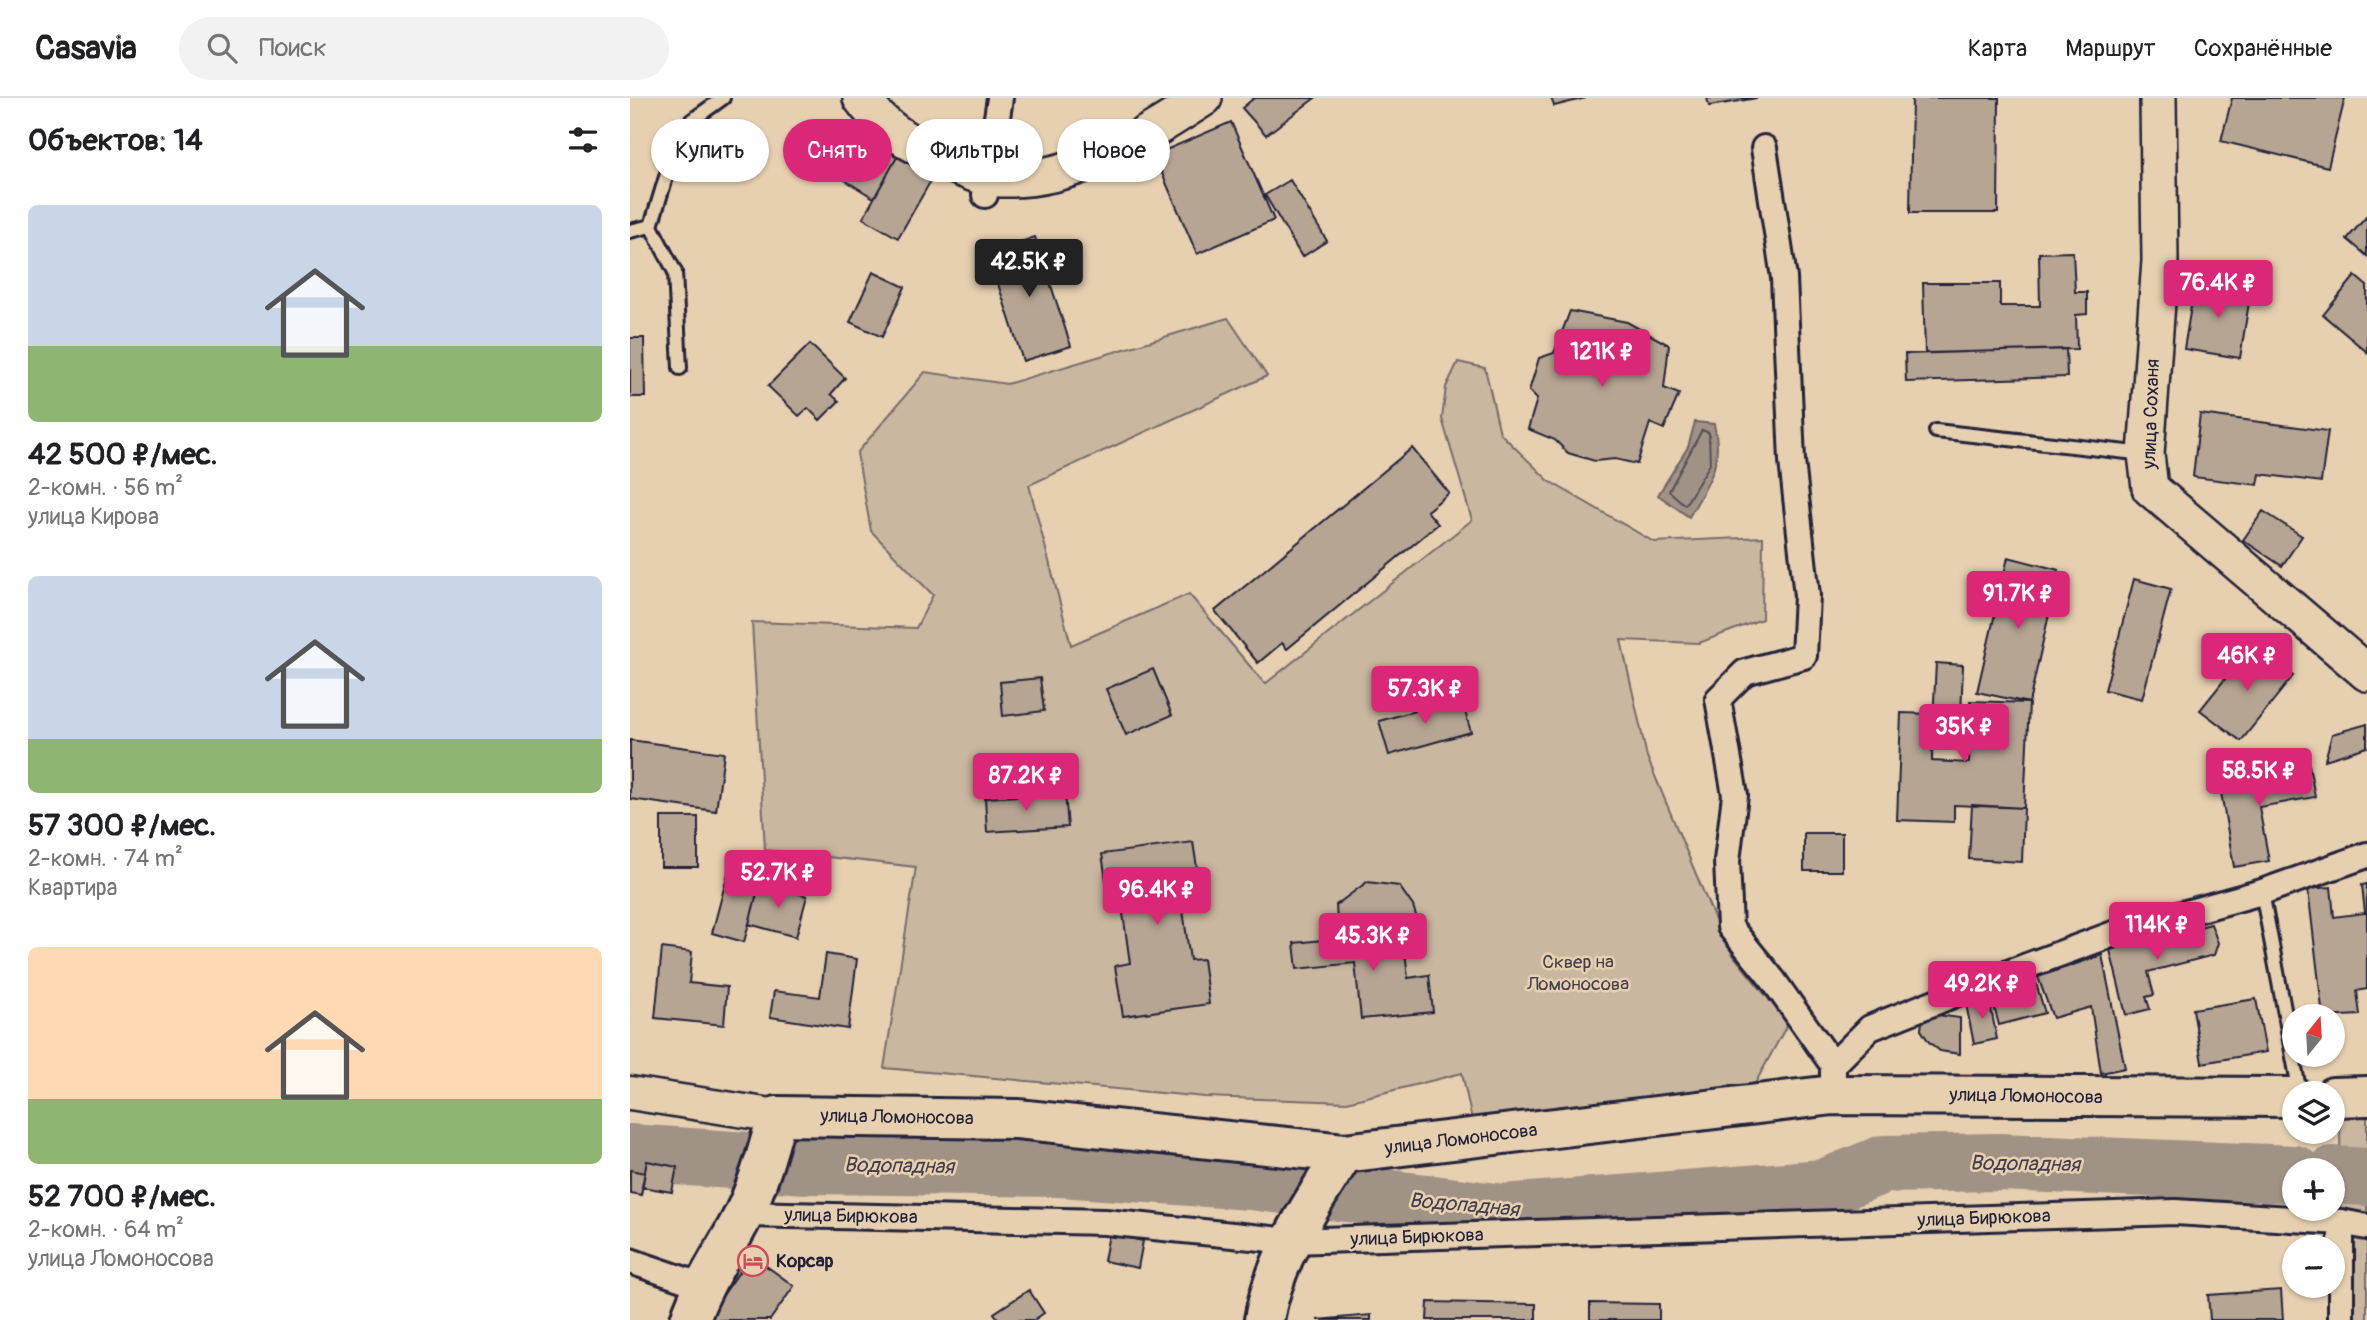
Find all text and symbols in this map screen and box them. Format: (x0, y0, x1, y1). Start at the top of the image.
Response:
search box (179, 17, 669, 80)
text: Casavia (35, 28, 137, 69)
icon: search (203, 29, 241, 67)
text: Поиск (259, 32, 327, 64)
text: Карта (1968, 34, 2027, 63)
text: Маршрут (2065, 34, 2156, 63)
text: Сохранённые (2194, 34, 2332, 63)
chip: Купить (651, 119, 769, 182)
chip: Снять (783, 119, 892, 182)
chip: Фильтры (906, 119, 1043, 182)
chip: Новое (1057, 119, 1170, 182)
icon: filters (564, 121, 602, 159)
text: Объектов: 14 (28, 122, 203, 159)
pin: 42.5K ₽ (964, 240, 1094, 299)
text: 42.5K ₽ (991, 247, 1067, 276)
icon: home (252, 250, 378, 376)
pin: 76.4K ₽ (2153, 260, 2283, 320)
text: 76.4K ₽ (2180, 268, 2256, 297)
pin: 121K ₽ (1545, 330, 1659, 389)
text: 121K ₽ (1570, 337, 1634, 366)
street label: улица Соханя (2137, 358, 2165, 470)
text: 42 500 ₽/мес. (28, 436, 218, 473)
text: 2-комн. · 56 m² (28, 473, 183, 502)
text: улица Кирова (28, 502, 159, 531)
pin: 91.7K ₽ (1953, 572, 2083, 631)
text: 91.7K ₽ (1983, 579, 2053, 608)
icon: home (252, 621, 378, 747)
pin: 46K ₽ (2198, 634, 2296, 693)
text: 46K ₽ (2217, 641, 2277, 670)
pin: 57.3K ₽ (1360, 666, 1490, 726)
text: 57.3K ₽ (1387, 674, 1463, 703)
pin: 35K ₽ (1915, 704, 2013, 764)
text: 35K ₽ (1935, 712, 1993, 741)
pin: 58.5K ₽ (2194, 748, 2324, 808)
pin: 87.2K ₽ (961, 754, 1091, 813)
text: 58.5K ₽ (2222, 756, 2296, 785)
text: 87.2K ₽ (989, 761, 1063, 790)
text: 57 300 ₽/мес. (28, 807, 216, 844)
text: 2-комн. · 74 m² (28, 844, 183, 873)
pin: 52.7K ₽ (713, 850, 843, 910)
text: 52.7K ₽ (740, 858, 816, 887)
pin: 96.4K ₽ (1092, 868, 1222, 927)
text: Квартира (28, 873, 117, 902)
text: 96.4K ₽ (1119, 875, 1195, 904)
pin: 114K ₽ (2100, 902, 2214, 962)
text: 114K ₽ (2125, 910, 2189, 939)
pin: 45.3K ₽ (1308, 914, 1438, 973)
text: 45.3K ₽ (1335, 921, 1411, 950)
park label: Сквер на Ломоносова (1526, 950, 1629, 996)
pin: 49.2K ₽ (1917, 962, 2047, 1021)
text: 49.2K ₽ (1944, 969, 2020, 998)
icon: home (252, 992, 378, 1118)
north arrow (2282, 1004, 2345, 1068)
map controls (2282, 1004, 2345, 1298)
button: layers (2282, 1081, 2345, 1144)
street label: улица Ломоносова (1948, 1083, 2103, 1109)
street label: улица Ломоносова (819, 1104, 974, 1130)
street label: улица Ломоносова (1382, 1118, 1539, 1160)
water label: Водопадная (1970, 1150, 2082, 1178)
water label: Водопадная (844, 1152, 956, 1180)
button: + (2282, 1158, 2345, 1221)
text: 52 700 ₽/мес. (28, 1178, 216, 1215)
water label: Водопадная (1408, 1187, 1522, 1223)
street label: улица Бирюкова (783, 1203, 918, 1229)
street label: улица Бирюкова (1916, 1204, 2051, 1232)
text: 2-комн. · 64 m² (28, 1215, 184, 1244)
street label: улица Бирюкова (1349, 1223, 1484, 1251)
button: − (2282, 1235, 2345, 1298)
text: улица Ломоносова (28, 1244, 214, 1273)
hotel icon: Корсар (736, 1244, 770, 1278)
place label: Корсар (776, 1249, 834, 1273)

